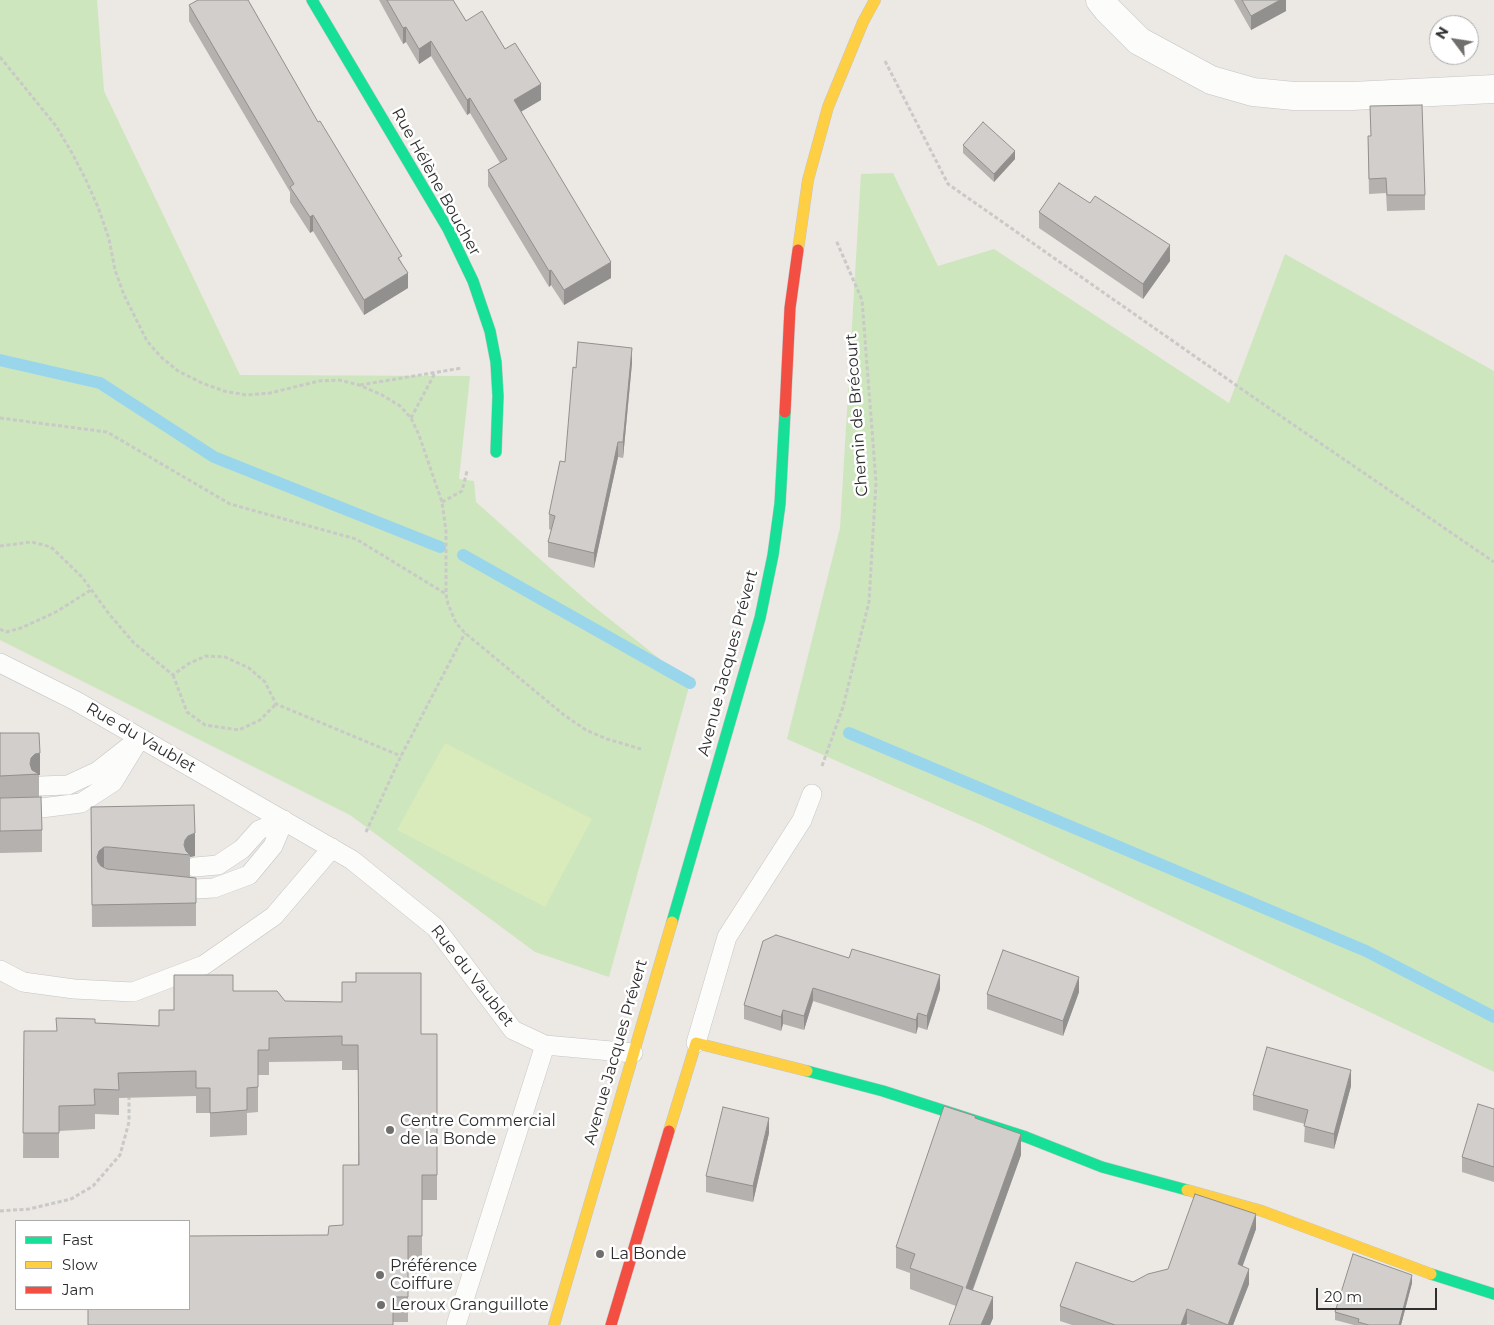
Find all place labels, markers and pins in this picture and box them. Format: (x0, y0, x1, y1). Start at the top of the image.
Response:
place label: Centre Commercial de la Bonde (400, 1111, 556, 1149)
marker: Centre Commercial de la Bonde (384, 1124, 396, 1136)
place label: La Bonde (610, 1244, 686, 1264)
marker: La Bonde (594, 1248, 606, 1260)
place label: Préférence Coiffure (390, 1256, 477, 1294)
marker: Préférence Coiffure (374, 1269, 386, 1281)
place label: Leroux Granguillote (391, 1295, 549, 1315)
marker: Leroux Granguillote (375, 1299, 387, 1311)

